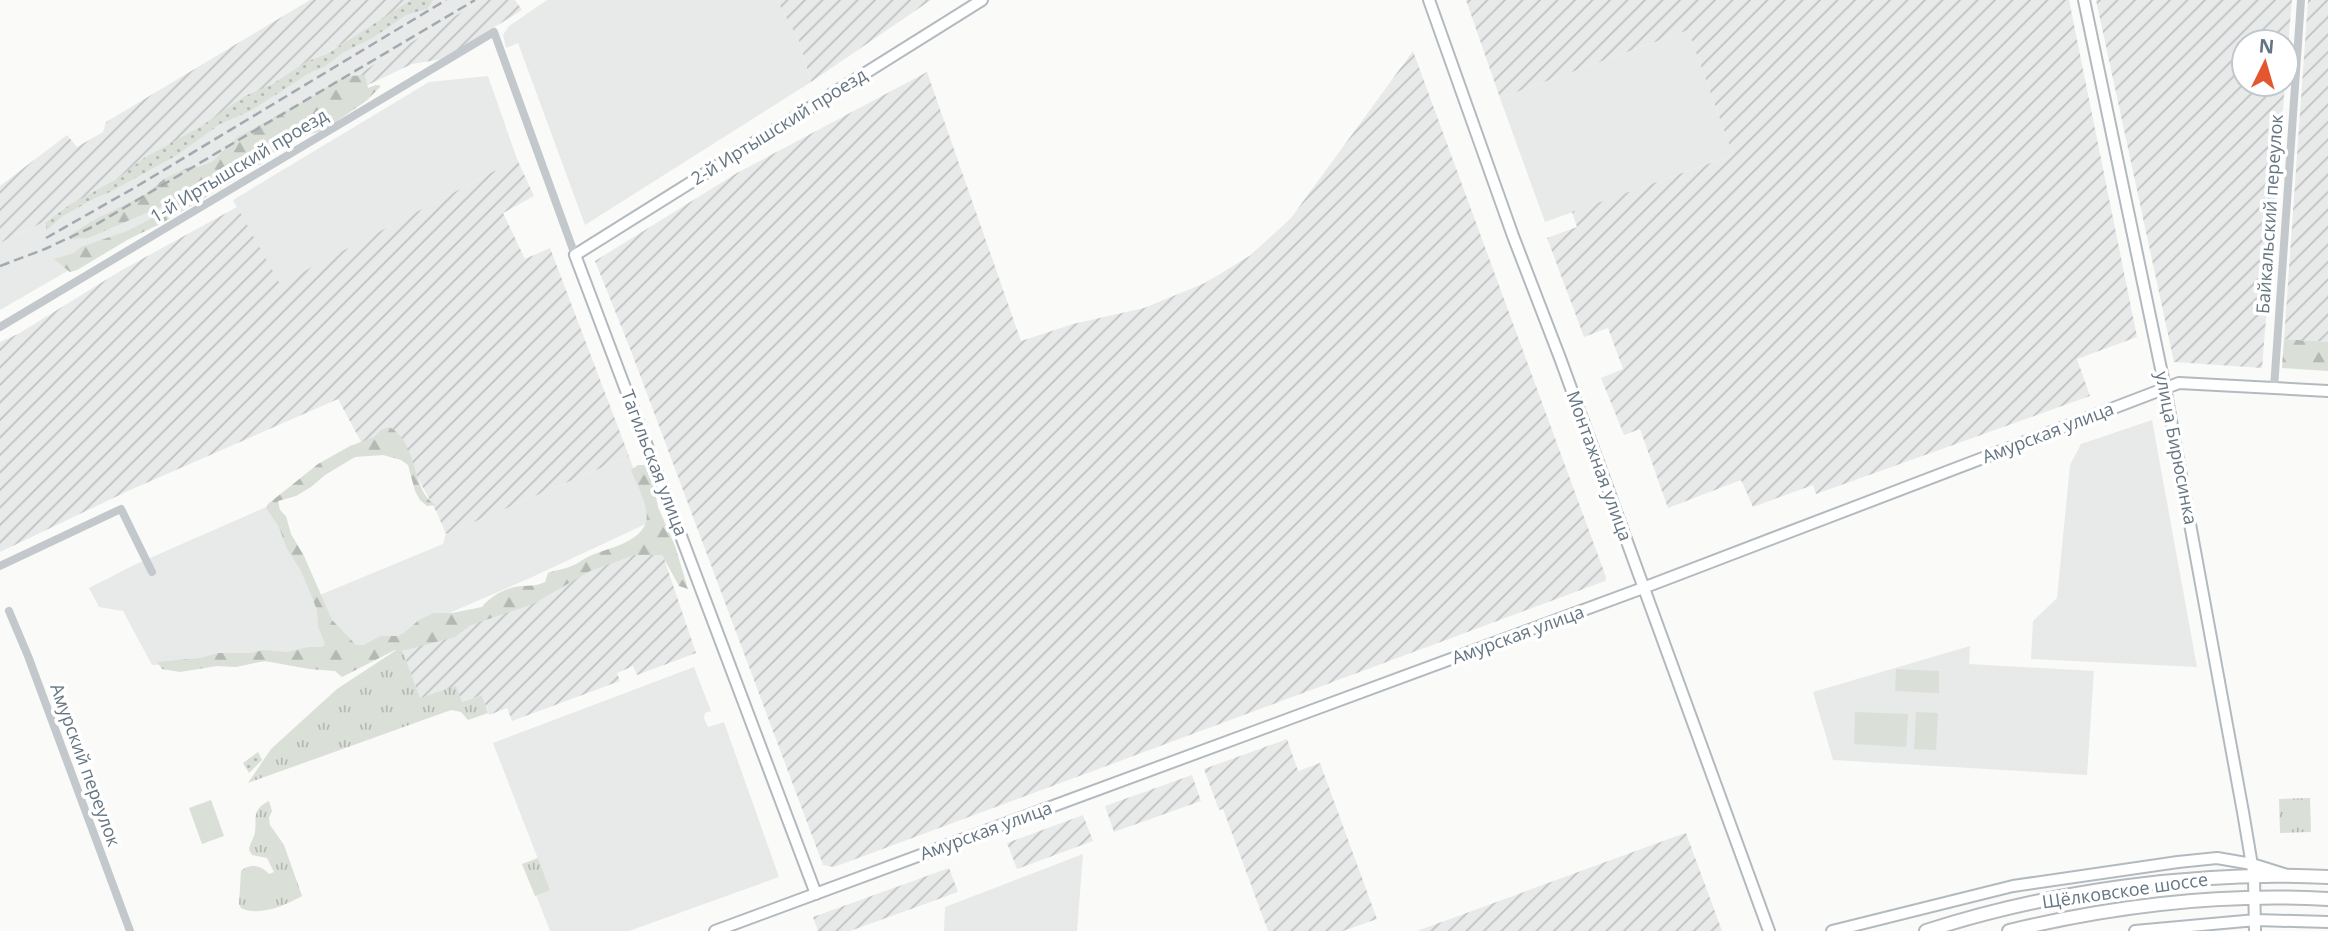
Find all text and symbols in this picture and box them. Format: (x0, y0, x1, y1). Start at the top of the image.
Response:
north arrow (2230, 28, 2300, 98)
text: N (2258, 32, 2275, 60)
street label: 2-й Иртышский проезд (686, 62, 871, 190)
street label: 1-й Иртышский проезд (145, 103, 332, 228)
street label: Байкальский переулок (2250, 113, 2288, 315)
street label: улица Бирюсинка (2150, 369, 2204, 527)
street label: Тагильская улица (616, 386, 694, 539)
street label: Монтажная улица (1562, 387, 1638, 544)
street label: Амурская улица (1978, 396, 2117, 468)
street label: Амурская улица (1448, 599, 1587, 669)
street label: Амурский переулок (45, 680, 127, 850)
street label: Амурская улица (916, 795, 1055, 865)
street label: Щёлковское шоссе (2040, 866, 2209, 914)

